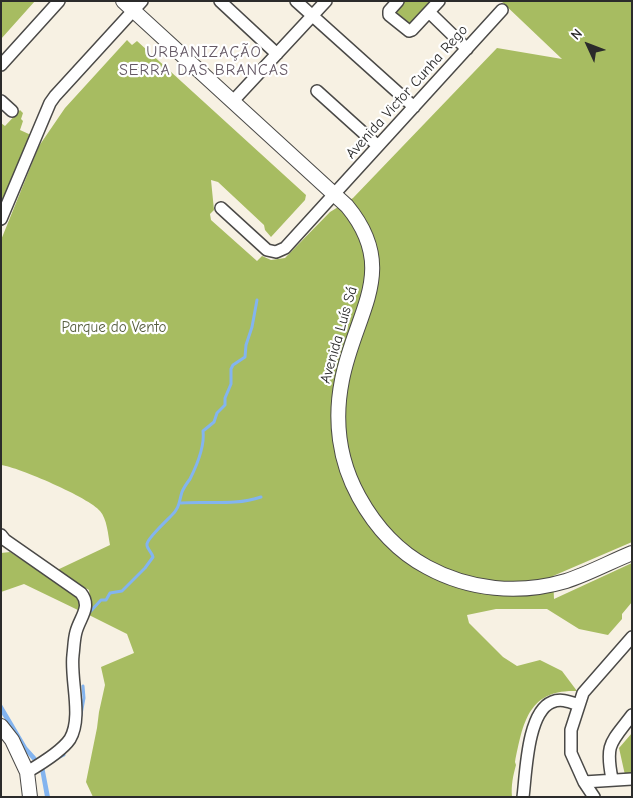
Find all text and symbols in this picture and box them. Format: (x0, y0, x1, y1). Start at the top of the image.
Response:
north arrow (563, 20, 613, 70)
street label: Avenida Victor Cunha Rego (342, 21, 472, 163)
text: N (567, 25, 586, 44)
district label: URBANIZAÇÃO SERRA DAS BRANCAS (117, 42, 291, 80)
street label: Avenida Luís Sá (317, 284, 361, 386)
park label: Parque do Vento (62, 319, 166, 337)

